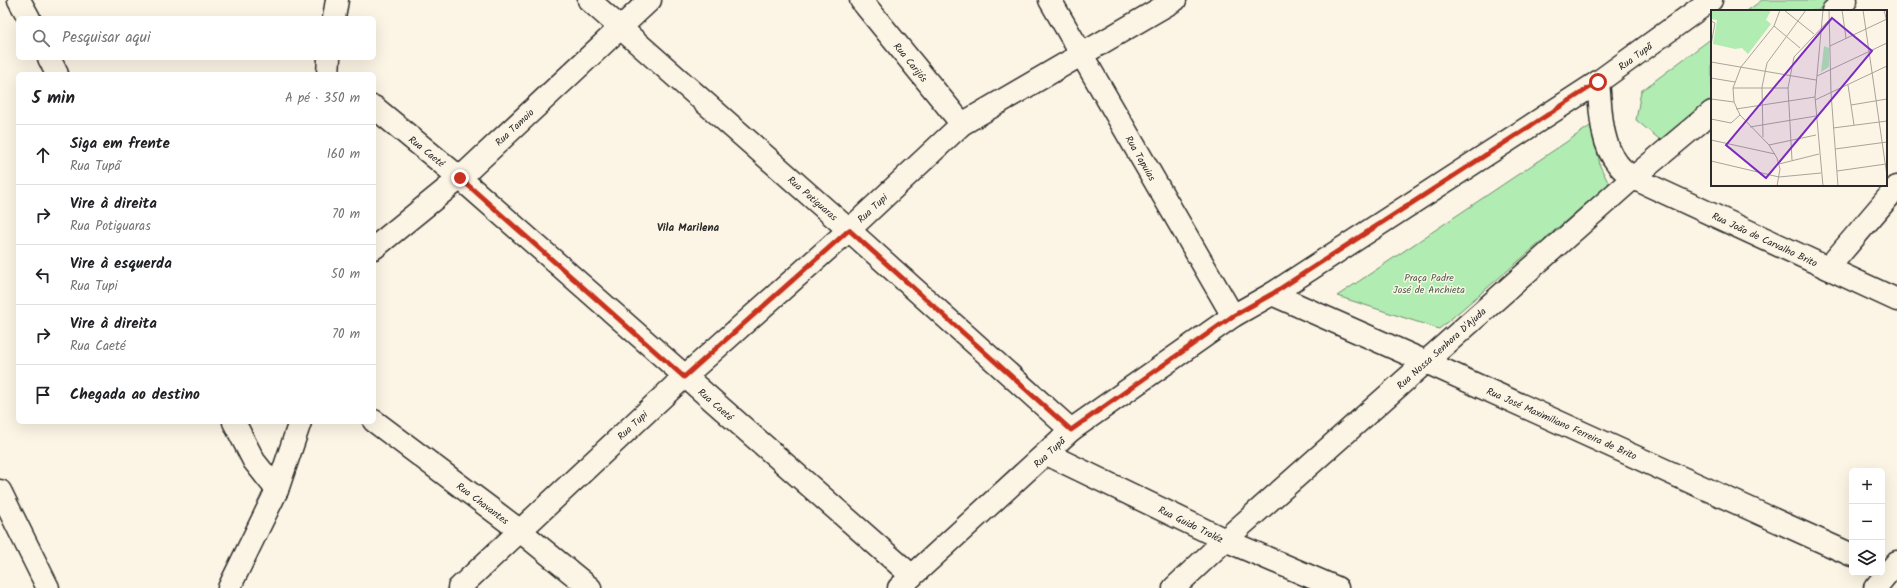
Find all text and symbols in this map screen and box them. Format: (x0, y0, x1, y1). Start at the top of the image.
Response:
inset map (1711, 10, 1887, 186)
search box (16, 16, 376, 60)
text: Pesquisar aqui (62, 26, 151, 50)
icon: search (30, 27, 52, 49)
street label: Rua Tupã (1615, 38, 1657, 75)
street label: Rua Carijós (889, 39, 932, 87)
route start (1589, 73, 1607, 91)
text: 5 min (32, 85, 75, 112)
text: A pé · 350 m (285, 88, 360, 109)
street label: Rua Tamoio (491, 105, 538, 150)
text: Siga em frente (70, 132, 170, 156)
street label: Rua Caeté (405, 132, 449, 172)
street label: Rua Tapuias (1121, 133, 1160, 185)
icon: ahead (32, 144, 54, 166)
text: 160 m (327, 144, 360, 165)
text: Rua Tupã (70, 156, 121, 177)
route end (451, 169, 469, 187)
street label: Rua Potiguaras (784, 172, 842, 226)
street label: Rua Tupi (854, 190, 892, 227)
text: Vire à direita (70, 192, 157, 216)
icon: right (32, 204, 54, 226)
text: 70 m (332, 204, 360, 225)
street label: Rua João de Carvalho Brito (1709, 208, 1821, 272)
text: Rua Potiguaras (70, 216, 151, 237)
district label: Vila Marilena (657, 219, 720, 237)
text: Vire à esquerda (70, 252, 172, 276)
icon: left (32, 264, 54, 286)
text: 50 m (331, 264, 360, 285)
park label: Praça Padre José de Anchieta (1393, 270, 1465, 298)
text: Rua Tupi (70, 276, 118, 297)
street label: Rua Nossa Senhora D'Ajuda (1393, 304, 1490, 393)
text: Vire à direita (70, 312, 157, 336)
icon: right (32, 324, 54, 346)
text: 70 m (332, 324, 360, 345)
text: Rua Caeté (70, 336, 126, 357)
text: Chegada ao destino (70, 383, 200, 407)
street label: Rua José Maximiliano Ferreira de Brito (1484, 383, 1640, 465)
icon: arrive (32, 384, 54, 406)
street label: Rua Caeté (694, 385, 737, 425)
street label: Rua Tupi (614, 407, 652, 444)
street label: Rua Tupã (1030, 433, 1070, 472)
map controls (1849, 468, 1885, 576)
button: + (1849, 468, 1885, 504)
street label: Rua Chavantes (453, 479, 513, 529)
street label: Rua Guido Troléz (1155, 502, 1226, 548)
button: − (1849, 504, 1885, 540)
button: layers (1849, 540, 1885, 576)

